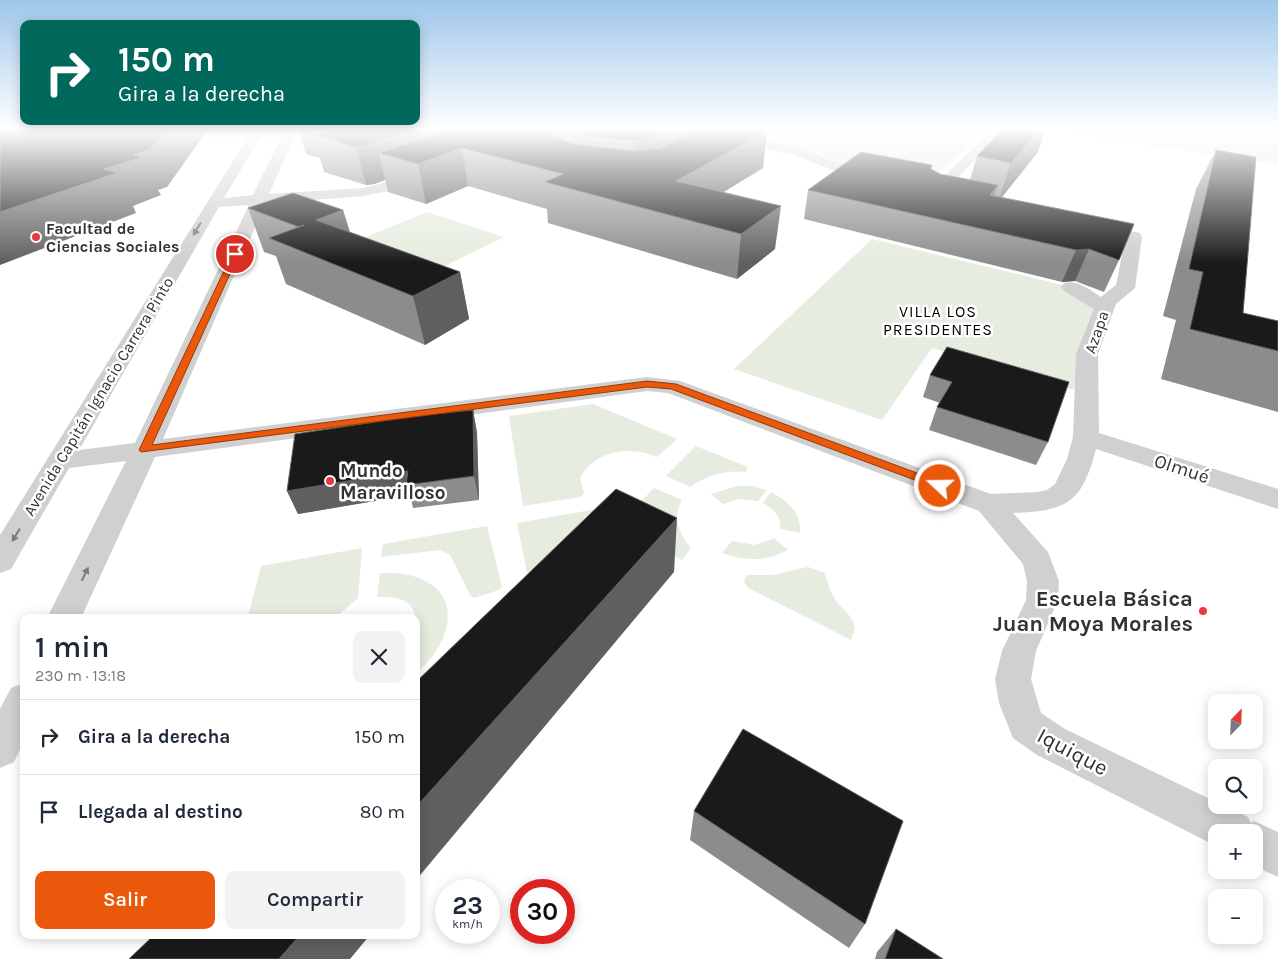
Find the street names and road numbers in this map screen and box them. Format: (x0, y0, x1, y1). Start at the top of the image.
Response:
street label: Avenida Capitán Ignacio Carrera Pinto (19, 274, 177, 519)
street label: Azapa (1080, 308, 1113, 356)
street label: Olmué (1151, 450, 1212, 488)
street label: Iquique (1033, 722, 1112, 781)

